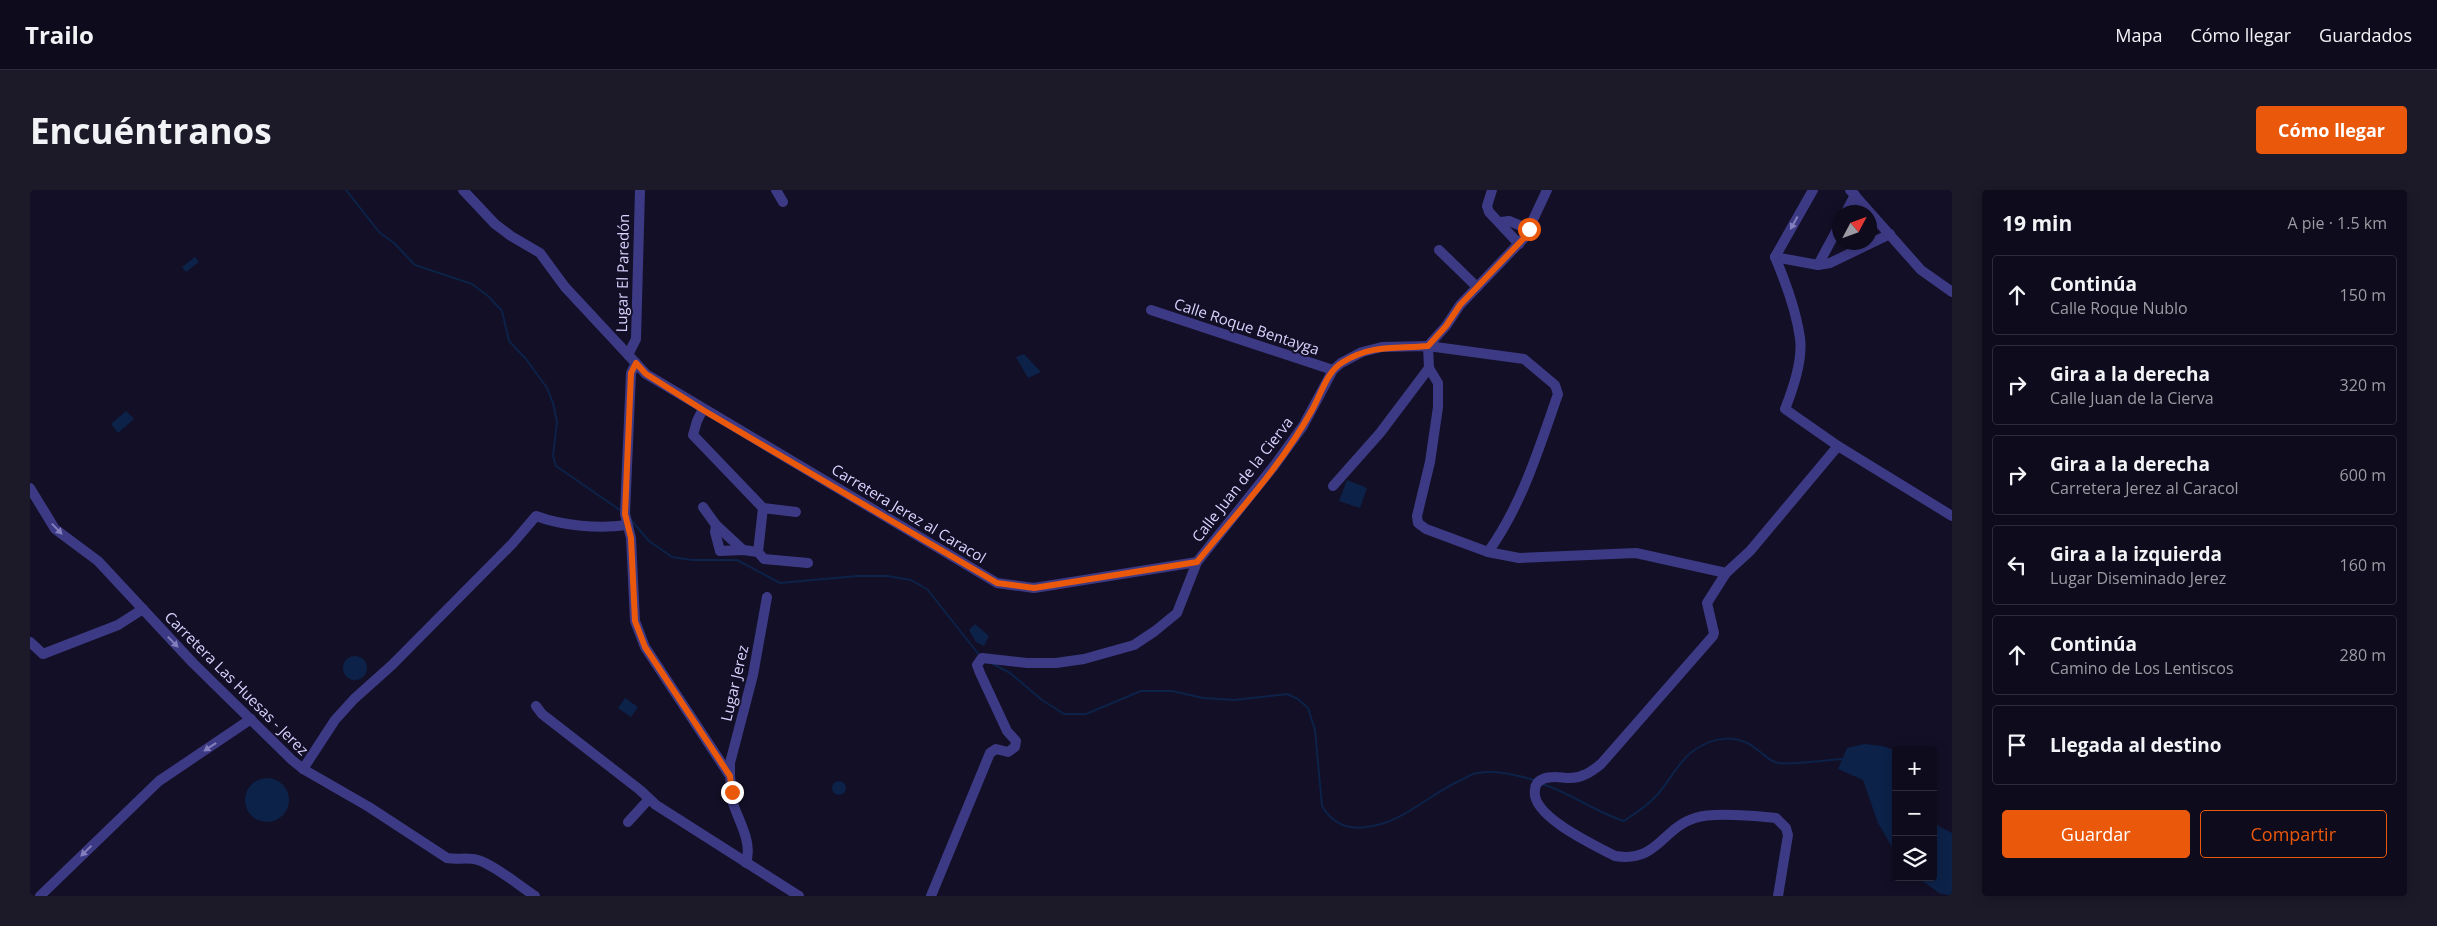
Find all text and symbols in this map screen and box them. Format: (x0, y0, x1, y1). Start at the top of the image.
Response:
text: Trailo (25, 18, 94, 51)
text: Mapa (2115, 23, 2162, 47)
text: Cómo llegar (2190, 23, 2291, 47)
text: Guardados (2319, 23, 2412, 47)
button: Cómo llegar (2256, 106, 2407, 154)
text: Encuéntranos (30, 107, 272, 154)
north arrow (1832, 205, 1877, 250)
text: 19 min (2002, 209, 2072, 237)
text: A pie · 1.5 km (2288, 212, 2387, 234)
street label: Lugar El Paredón (611, 213, 633, 333)
one-way arrow (1790, 216, 1798, 231)
route start (1518, 218, 1541, 241)
text: Continúa (2050, 271, 2137, 297)
icon: ahead (2003, 281, 2031, 309)
text: 150 m (2340, 284, 2386, 306)
street label: Calle Roque Bentayga (1172, 293, 1322, 359)
text: Calle Roque Nublo (2050, 297, 2188, 319)
text: Gira a la derecha (2050, 361, 2210, 387)
icon: right (2003, 371, 2031, 399)
text: 320 m (2340, 374, 2386, 396)
text: Calle Juan de la Cierva (2050, 387, 2214, 409)
street label: Calle Juan de la Cierva (1187, 412, 1297, 546)
text: Gira a la derecha (2050, 451, 2210, 477)
street label: Carretera Jerez al Caracol (828, 459, 990, 567)
icon: right (2003, 461, 2031, 489)
text: 600 m (2340, 464, 2386, 486)
text: Carretera Jerez al Caracol (2050, 477, 2239, 499)
one-way arrow (51, 523, 63, 535)
text: Gira a la izquierda (2050, 541, 2222, 567)
icon: left (2003, 551, 2031, 579)
text: 160 m (2340, 554, 2386, 576)
text: Lugar Diseminado Jerez (2050, 567, 2226, 589)
street label: Carretera Las Huesas - Jerez (161, 607, 313, 759)
text: Continúa (2050, 631, 2137, 657)
one-way arrow (167, 635, 179, 647)
icon: ahead (2003, 641, 2031, 669)
street label: Lugar Jerez (716, 643, 752, 723)
text: 280 m (2340, 644, 2386, 666)
text: Camino de Los Lentiscos (2050, 657, 2234, 679)
icon: arrive (2003, 731, 2031, 759)
text: Llegada al destino (2050, 732, 2222, 758)
one-way arrow (203, 742, 217, 751)
map controls (1892, 746, 1937, 881)
button: + (1892, 746, 1937, 791)
route end (721, 781, 744, 804)
button: − (1892, 791, 1937, 836)
button: Guardar (2002, 810, 2190, 858)
button: Compartir (2200, 810, 2387, 858)
button: layers (1892, 836, 1937, 881)
one-way arrow (81, 845, 93, 857)

